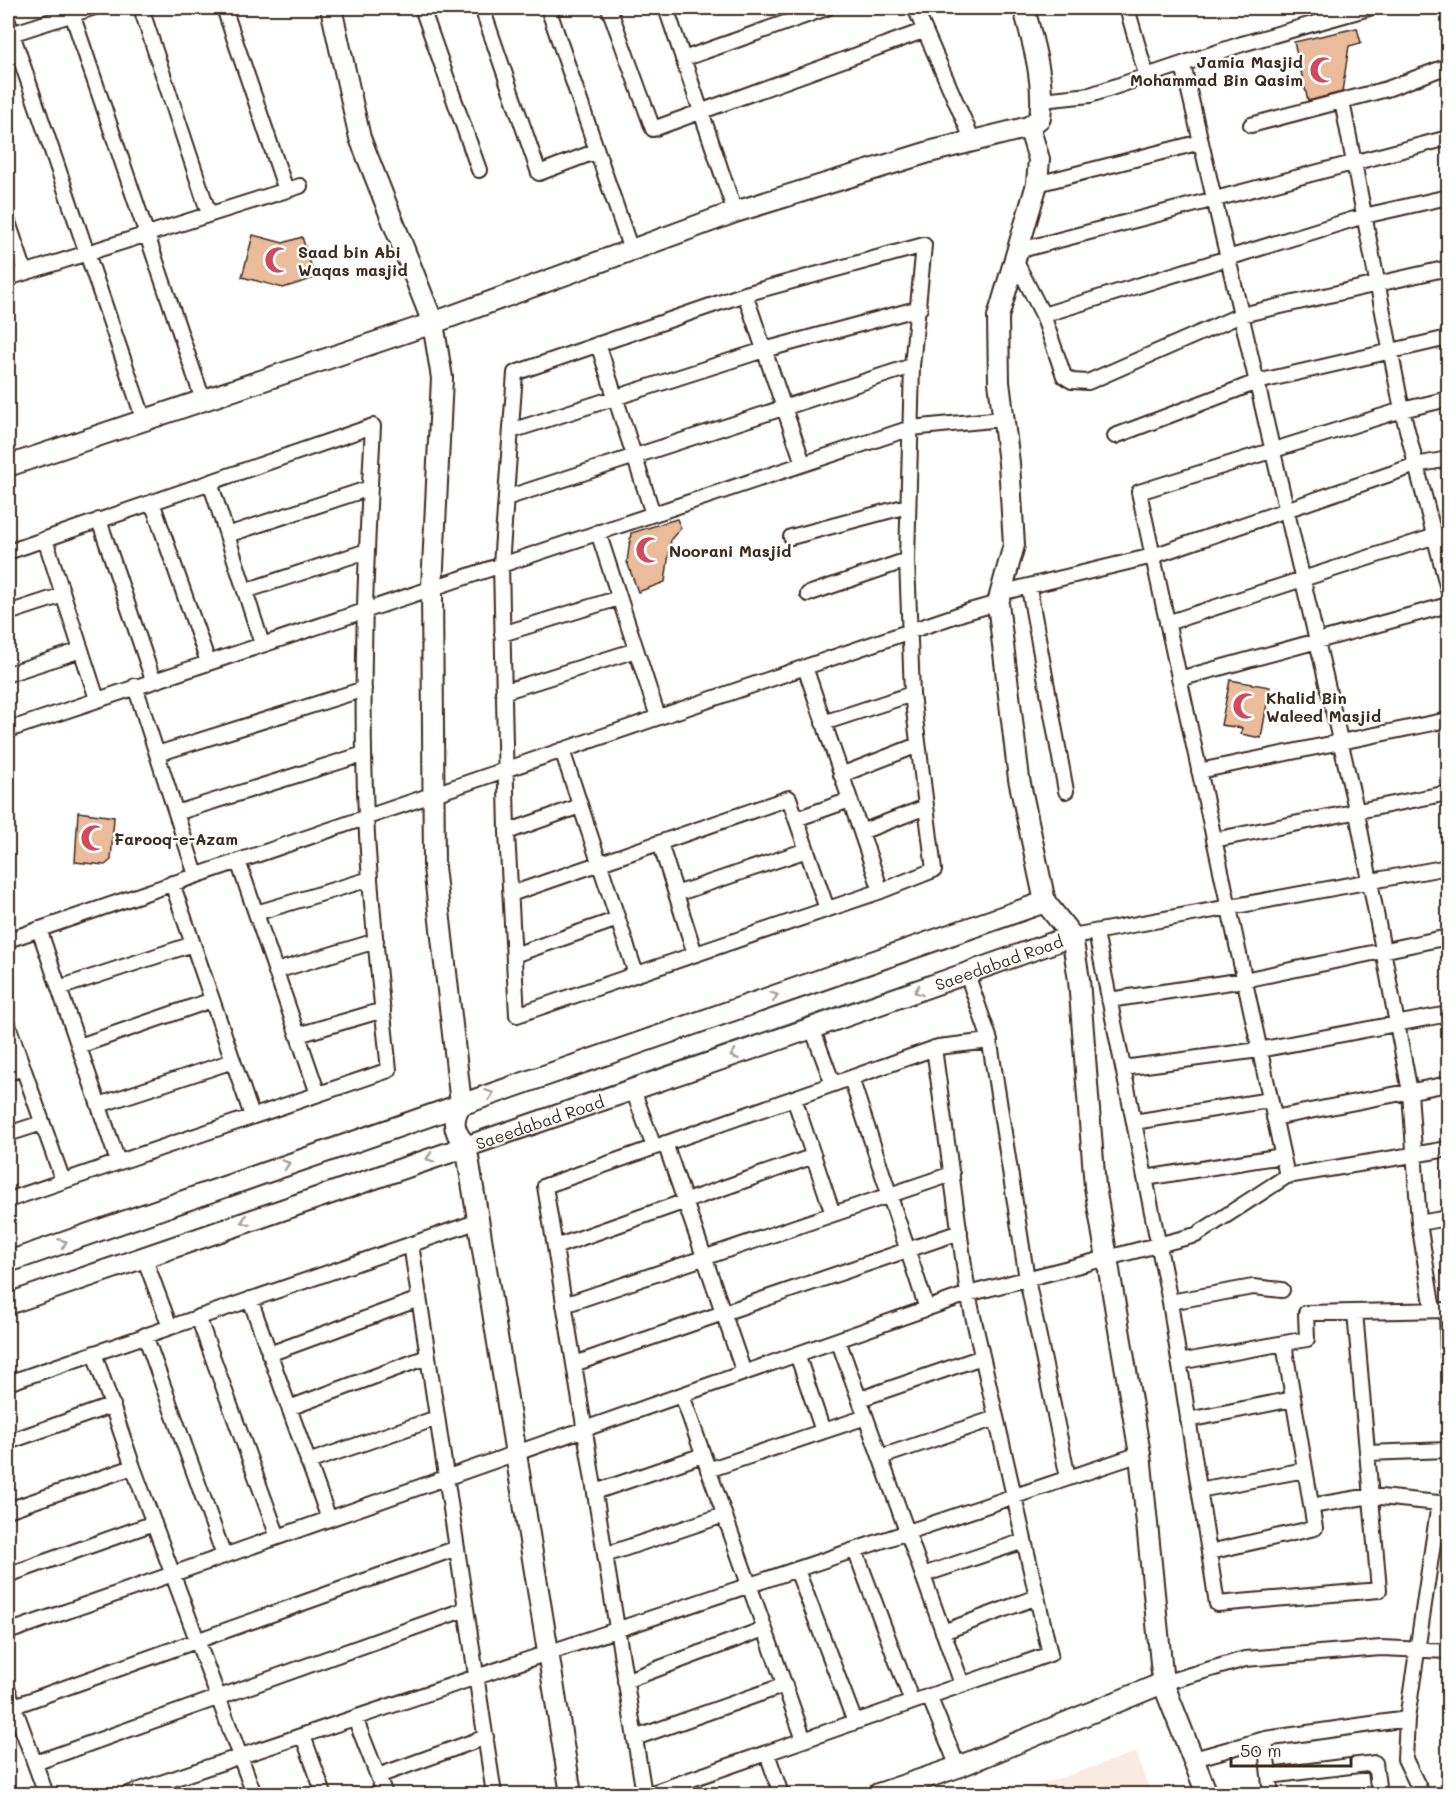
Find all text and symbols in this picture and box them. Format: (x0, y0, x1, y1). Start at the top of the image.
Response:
place label: Jamia Masjid Mohammad Bin Qasim (1130, 51, 1303, 90)
mosque icon: Jamia Masjid Mohammad Bin Qasim (1308, 55, 1338, 85)
place label: Saad bin Abi Waqas masjid (298, 241, 408, 280)
mosque icon: Saad bin Abi Waqas masjid (263, 245, 293, 275)
mosque icon: Noorani Masjid (634, 535, 664, 565)
place label: Noorani Masjid (669, 540, 791, 561)
place label: Khalid Bin Waleed Masjid (1266, 687, 1381, 726)
mosque icon: Khalid Bin Waleed Masjid (1231, 691, 1261, 721)
mosque icon: Farooq-e-Azam (79, 823, 109, 853)
place label: Farooq-e-Azam (114, 828, 238, 849)
street label: Saeedabad Road (932, 930, 1065, 994)
one-way arrow (913, 983, 924, 996)
one-way arrow (768, 990, 779, 1003)
one-way arrow (729, 1048, 740, 1061)
one-way arrow (485, 1089, 495, 1101)
street label: Saeedabad Road (473, 1090, 606, 1153)
one-way arrow (425, 1150, 436, 1163)
one-way arrow (280, 1159, 291, 1172)
one-way arrow (240, 1214, 251, 1227)
one-way arrow (57, 1237, 67, 1250)
scale bar (1231, 1730, 1351, 1768)
text: 50 m (1240, 1738, 1282, 1762)

